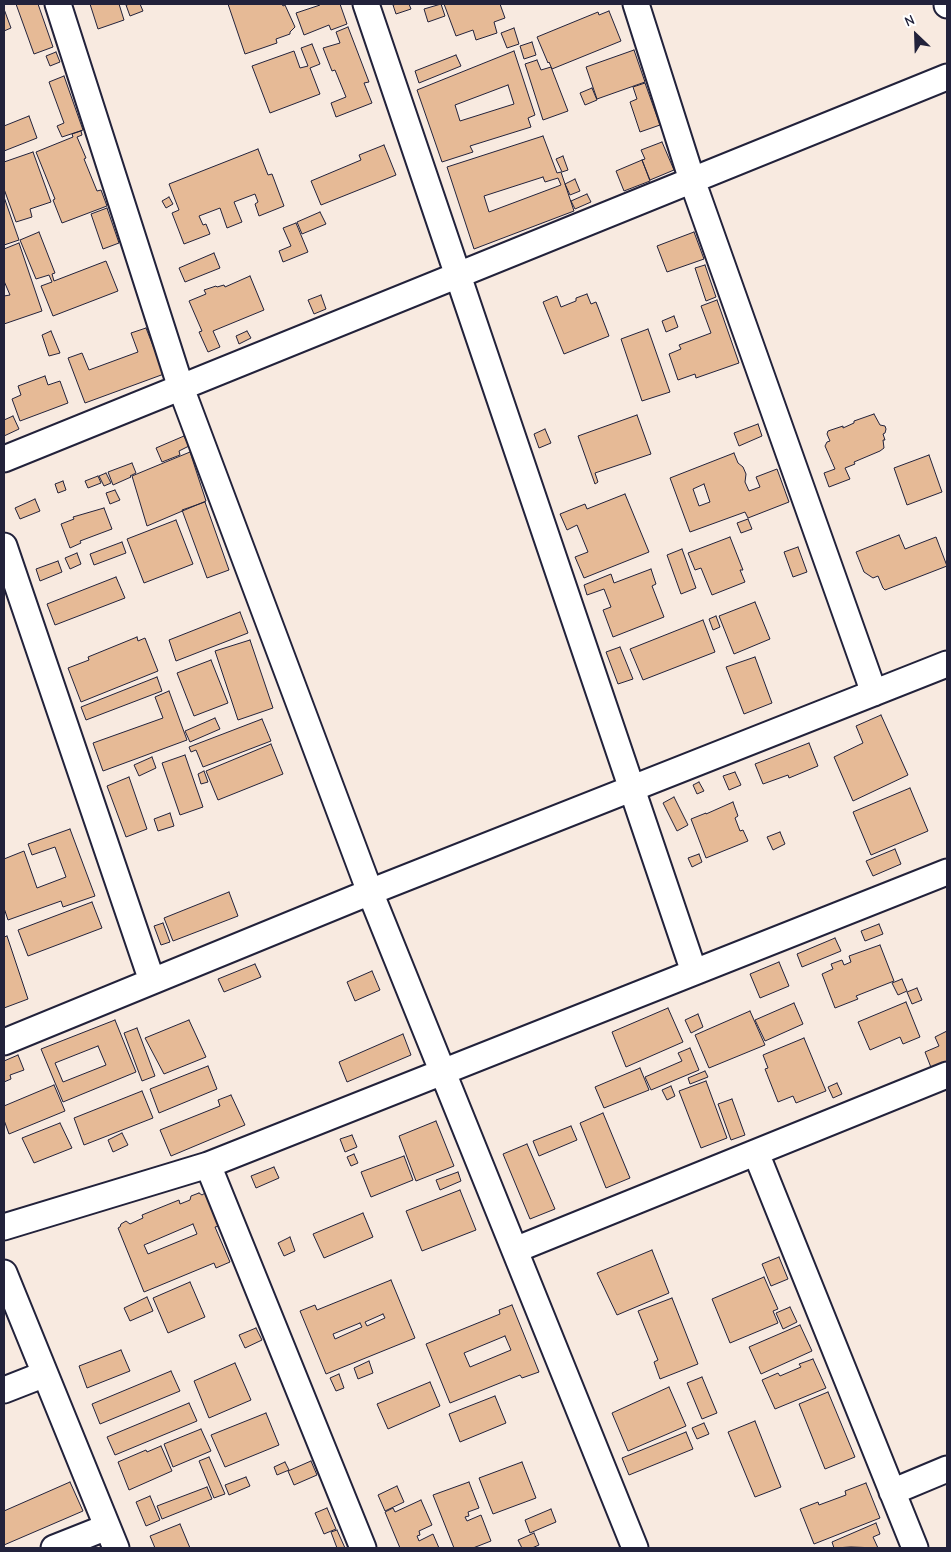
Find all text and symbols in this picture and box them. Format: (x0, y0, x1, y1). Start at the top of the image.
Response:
north arrow (891, 10, 941, 60)
text: N (902, 11, 917, 30)

